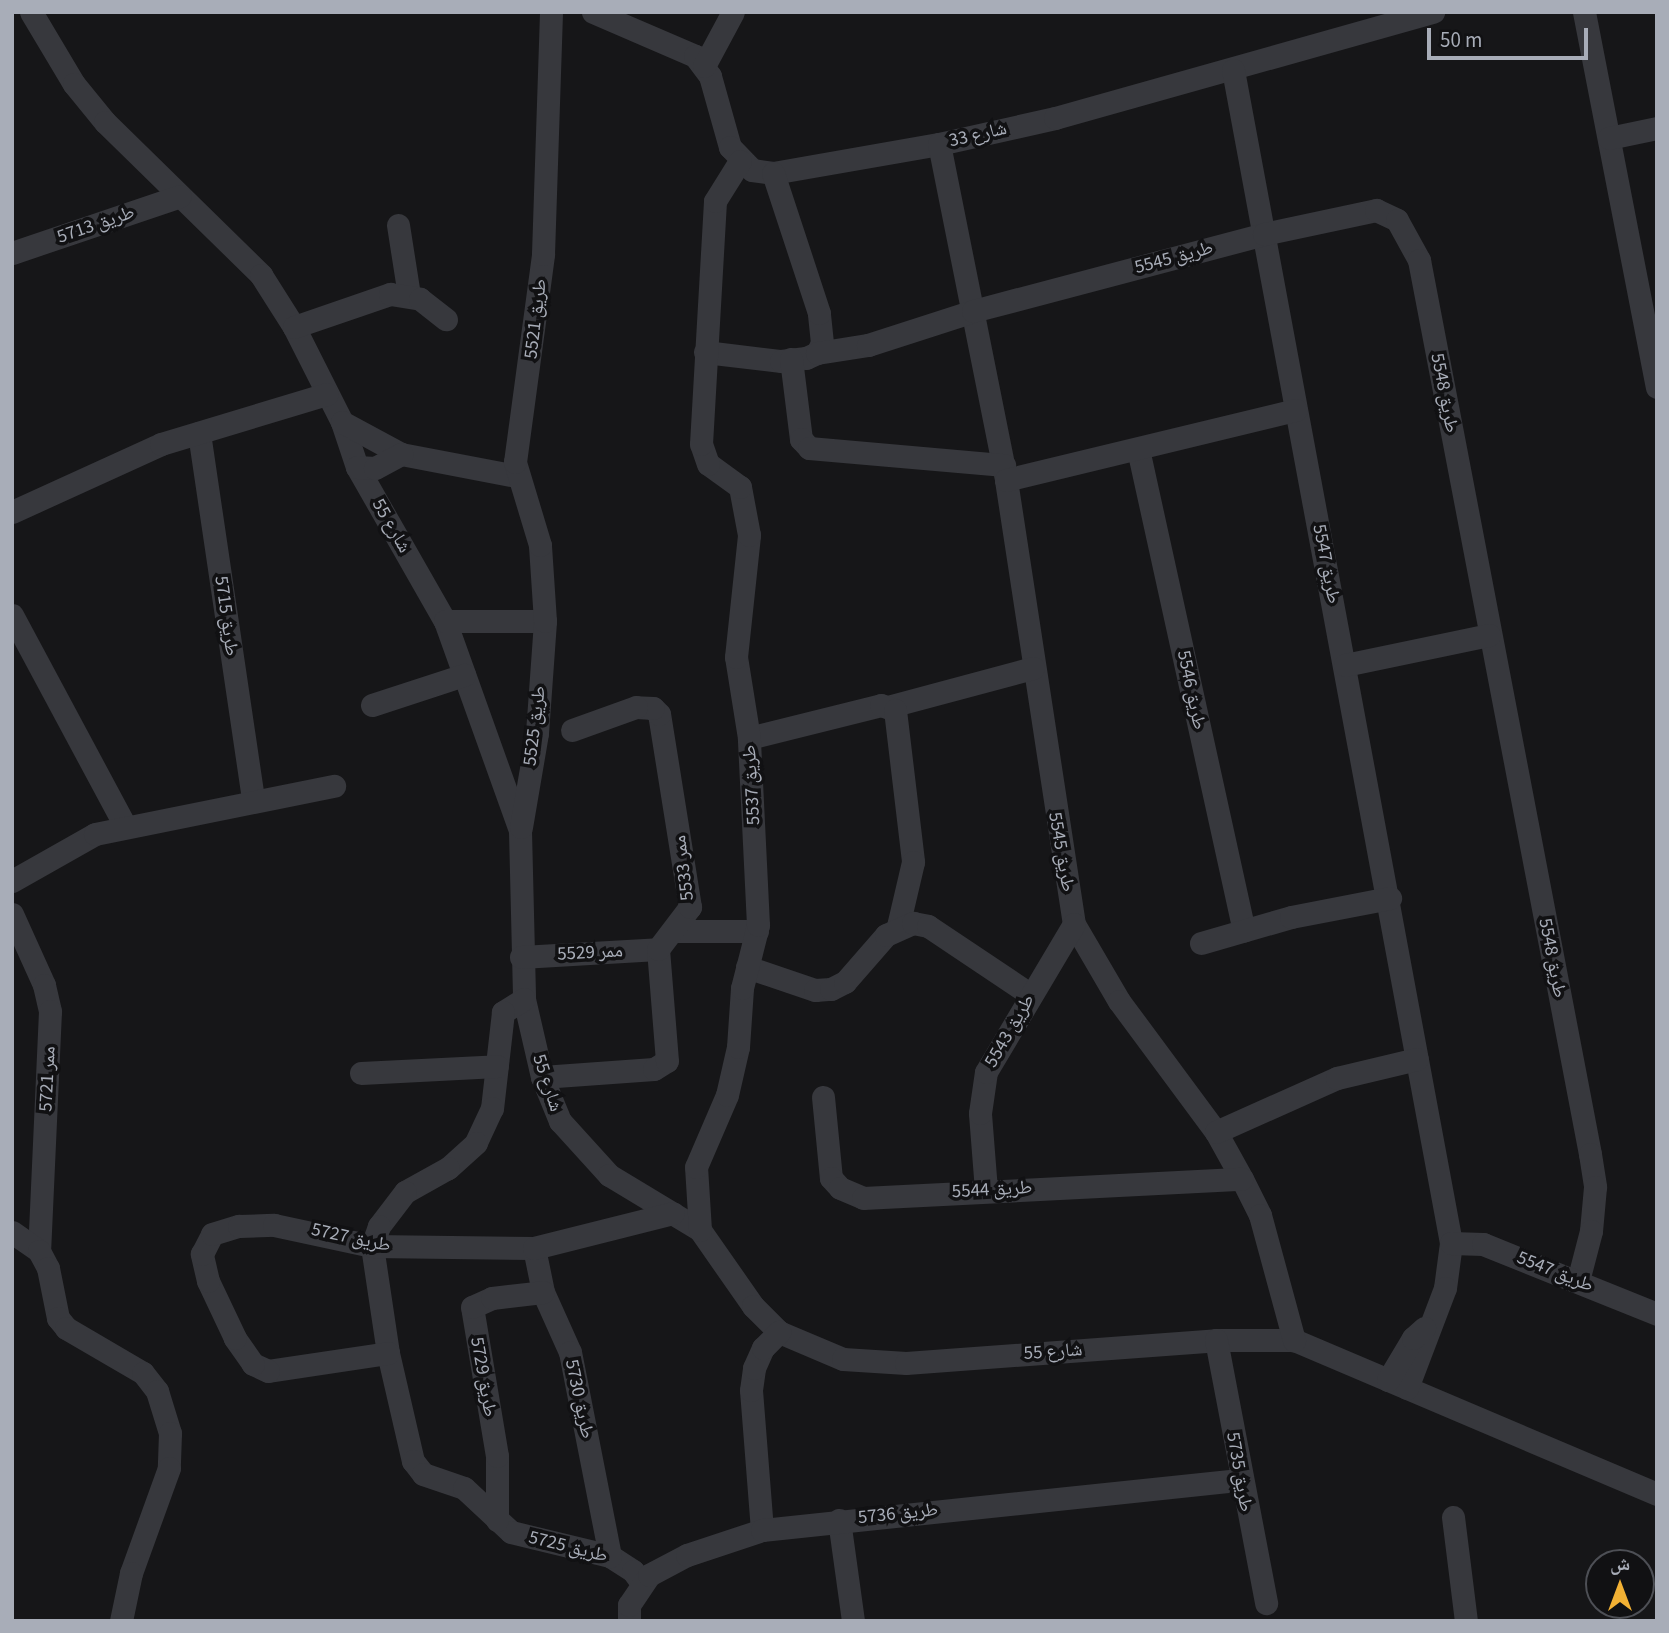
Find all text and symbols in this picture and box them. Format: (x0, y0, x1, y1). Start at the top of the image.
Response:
scale bar (1431, 14, 1592, 58)
text: 50 m (1440, 25, 1482, 55)
street label: شارع 33 (947, 117, 1009, 153)
street label: طريق 5713 (54, 201, 138, 249)
street label: طريق 5545 (1132, 237, 1216, 279)
street label: طريق 5521 (520, 278, 552, 360)
street label: طريق 5548 (1425, 351, 1463, 435)
street label: شارع 55 (366, 495, 416, 557)
street label: طريق 5547 (1307, 522, 1345, 606)
street label: طريق 5715 (209, 575, 243, 657)
street label: طريق 5546 (1171, 648, 1211, 732)
street label: طريق 5525 (519, 685, 551, 767)
street label: طريق 5537 (739, 744, 765, 826)
street label: طريق 5545 (1043, 810, 1079, 894)
street label: ممر 5533 (669, 834, 699, 902)
street label: طريق 5548 (1533, 916, 1571, 1000)
street label: ممر 5529 (557, 940, 623, 966)
street label: طريق 5543 (980, 990, 1040, 1072)
street label: ممر 5721 (35, 1046, 61, 1112)
street label: شارع 55 (527, 1052, 567, 1114)
street label: طريق 5544 (951, 1177, 1033, 1203)
street label: طريق 5727 (309, 1218, 393, 1258)
street label: طريق 5547 (1513, 1246, 1597, 1298)
street label: طريق 5729 (465, 1335, 501, 1419)
street label: شارع 55 (1023, 1339, 1083, 1365)
street label: طريق 5730 (559, 1357, 599, 1441)
street label: طريق 5735 (1221, 1430, 1257, 1514)
street label: طريق 5736 (857, 1498, 939, 1530)
street label: طريق 5725 (526, 1526, 610, 1568)
north arrow (1585, 1549, 1655, 1619)
text: ش (1610, 1551, 1630, 1578)

